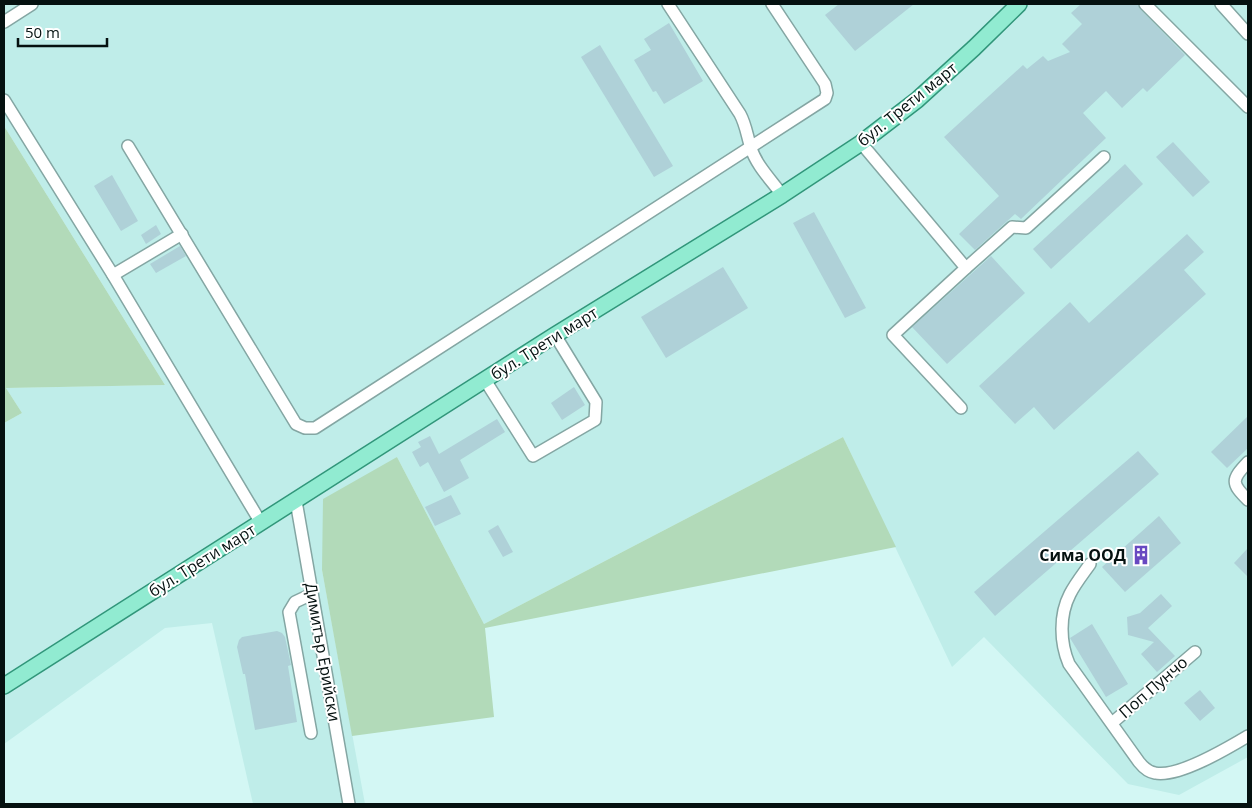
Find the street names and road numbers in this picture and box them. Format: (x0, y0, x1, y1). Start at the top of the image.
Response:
street label: бул. Трети март (853, 57, 962, 151)
street label: бул. Трети март (486, 301, 602, 385)
street label: бул. Трети март (144, 518, 260, 602)
street label: Димитър Ерийски (300, 581, 346, 723)
street label: Поп Пунчо (1114, 651, 1192, 723)

